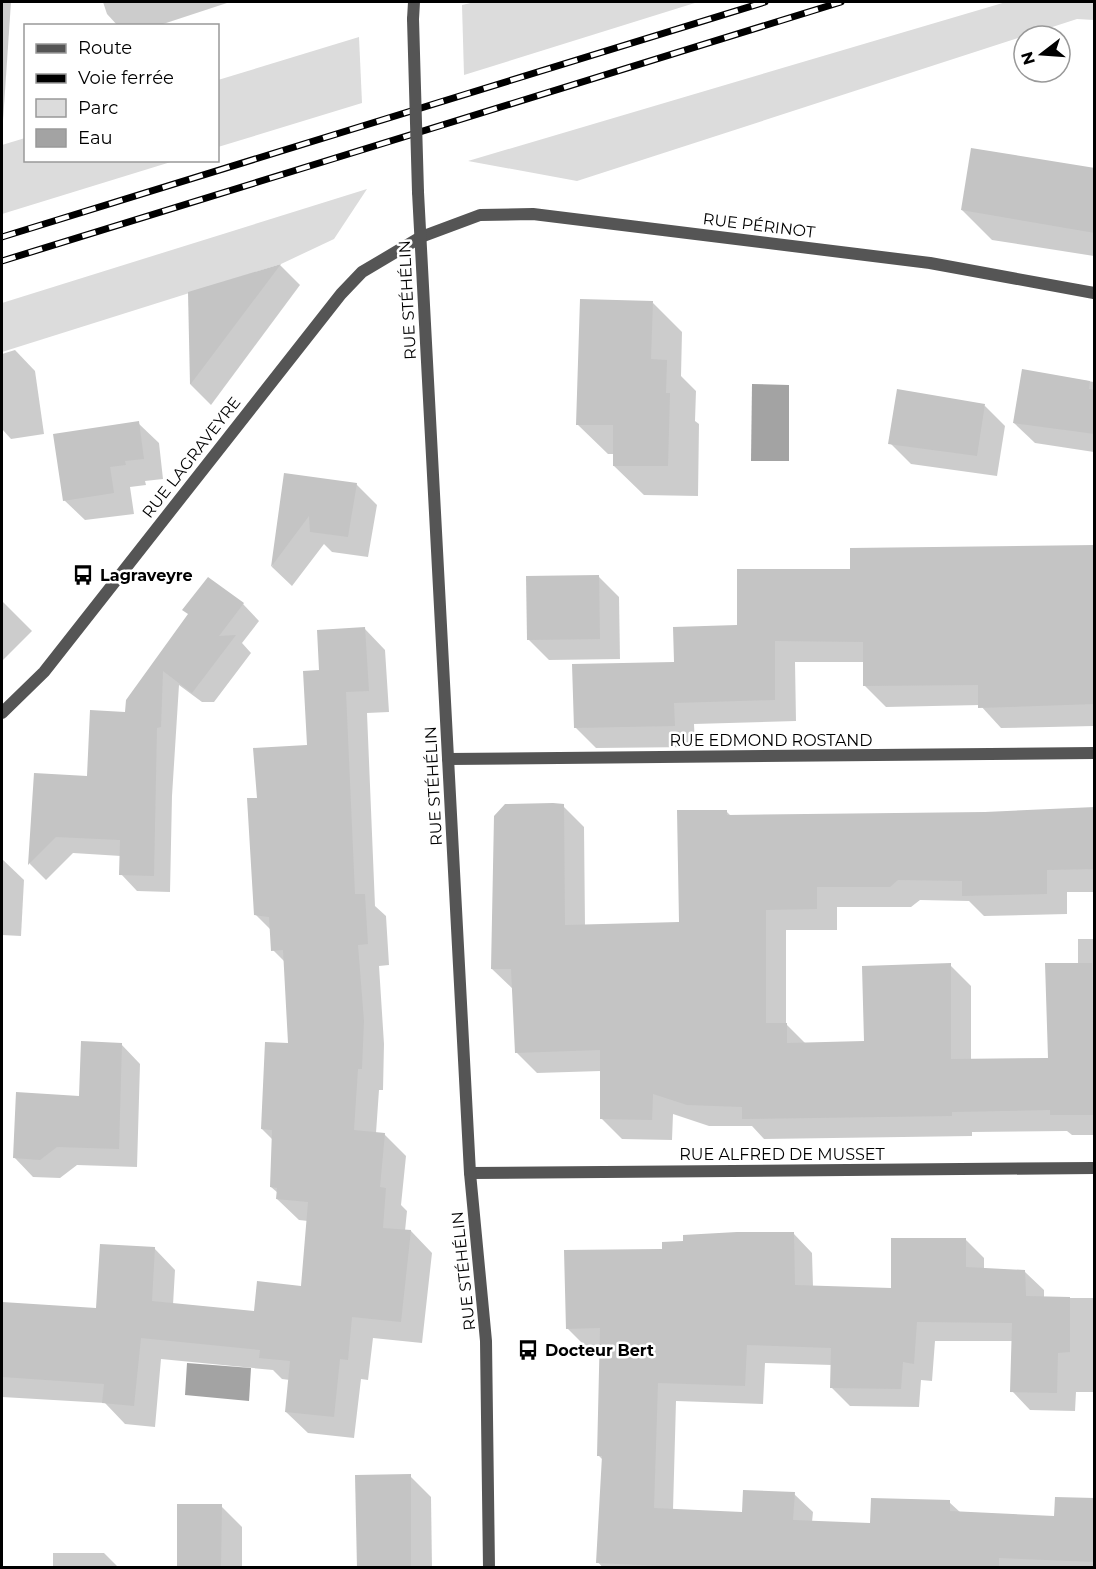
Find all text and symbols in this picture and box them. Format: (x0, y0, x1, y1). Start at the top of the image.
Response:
legend (24, 24, 219, 162)
north arrow (1012, 24, 1072, 84)
text: Route (78, 37, 132, 59)
text: N (1017, 49, 1039, 67)
text: Voie ferrée (78, 67, 174, 89)
text: Parc (78, 97, 118, 119)
text: Eau (78, 127, 113, 149)
street label: RUE PÉRINOT (702, 209, 817, 242)
street label: RUE STÉHÉLIN (395, 240, 420, 360)
street label: RUE LAGRAVEYRE (138, 393, 245, 522)
bus stop icon: Lagraveyre (71, 563, 95, 587)
place label: Lagraveyre (100, 566, 193, 585)
street label: RUE STÉHÉLIN (421, 726, 446, 846)
street label: RUE EDMOND ROSTAND (669, 731, 873, 750)
street label: RUE ALFRED DE MUSSET (679, 1145, 886, 1164)
street label: RUE STÉHÉLIN (448, 1210, 479, 1331)
bus stop icon: Docteur Bert (516, 1338, 540, 1362)
place label: Docteur Bert (545, 1341, 654, 1360)

